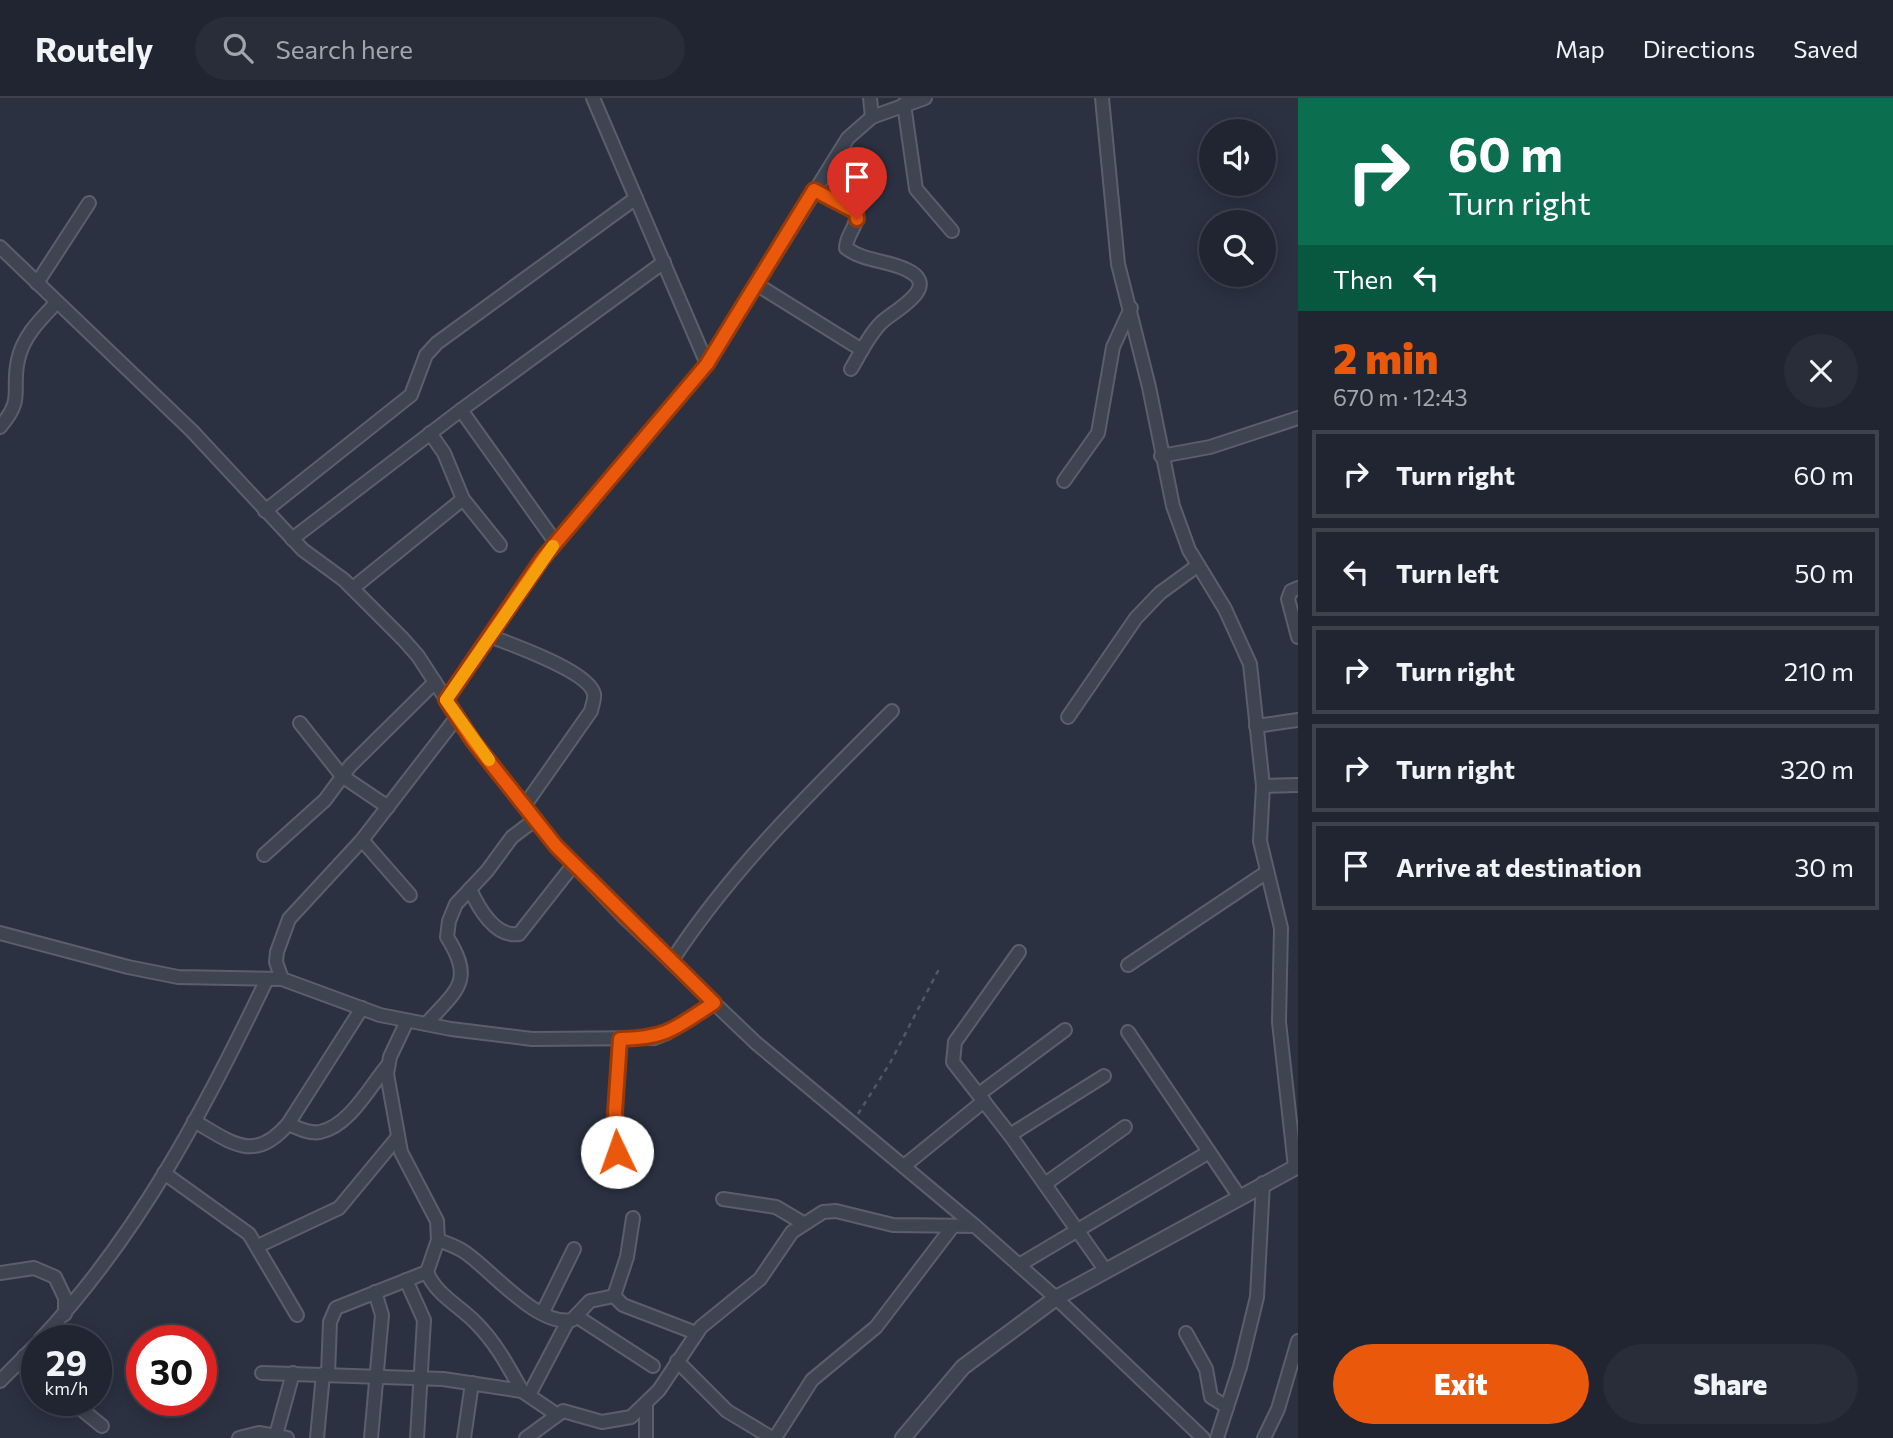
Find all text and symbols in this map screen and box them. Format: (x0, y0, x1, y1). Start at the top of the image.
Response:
search box (195, 17, 685, 80)
text: Routely (35, 28, 153, 69)
icon: search (219, 29, 257, 67)
text: Search here (275, 33, 413, 64)
text: Map (1555, 34, 1605, 63)
text: Directions (1643, 34, 1755, 63)
text: Saved (1793, 34, 1858, 63)
map controls (1199, 119, 1276, 287)
button: sound (1199, 119, 1276, 196)
text: 60 m (1448, 122, 1563, 182)
icon: right (1333, 126, 1424, 217)
pin (827, 147, 887, 219)
icon: arrive (838, 158, 876, 196)
text: Turn right (1448, 182, 1591, 222)
button: search (1199, 210, 1276, 287)
icon: left (1407, 259, 1445, 297)
text: Then (1333, 263, 1393, 294)
text: 2 min (1333, 331, 1439, 383)
button: close (1784, 334, 1858, 408)
text: 670 m · 12:43 (1333, 383, 1468, 411)
icon: right (1337, 455, 1375, 493)
text: Turn right (1396, 459, 1515, 490)
text: 60 m (1794, 459, 1854, 490)
icon: left (1337, 553, 1375, 591)
text: Turn left (1396, 557, 1499, 588)
text: 50 m (1794, 557, 1854, 588)
icon: right (1337, 651, 1375, 689)
text: Turn right (1396, 655, 1515, 686)
text: 210 m (1784, 655, 1854, 686)
icon: right (1337, 749, 1375, 787)
text: Turn right (1396, 753, 1515, 784)
text: 320 m (1780, 753, 1854, 784)
icon: arrive (1337, 847, 1375, 885)
text: Arrive at destination (1396, 851, 1642, 882)
text: 30 m (1795, 851, 1854, 882)
position arrow (580, 1115, 654, 1189)
speed limit sign: 30 (126, 1325, 217, 1416)
text: 29 (46, 1340, 87, 1383)
button: Exit (1333, 1344, 1589, 1424)
button: Share (1603, 1344, 1858, 1424)
text: km/h (45, 1377, 88, 1399)

